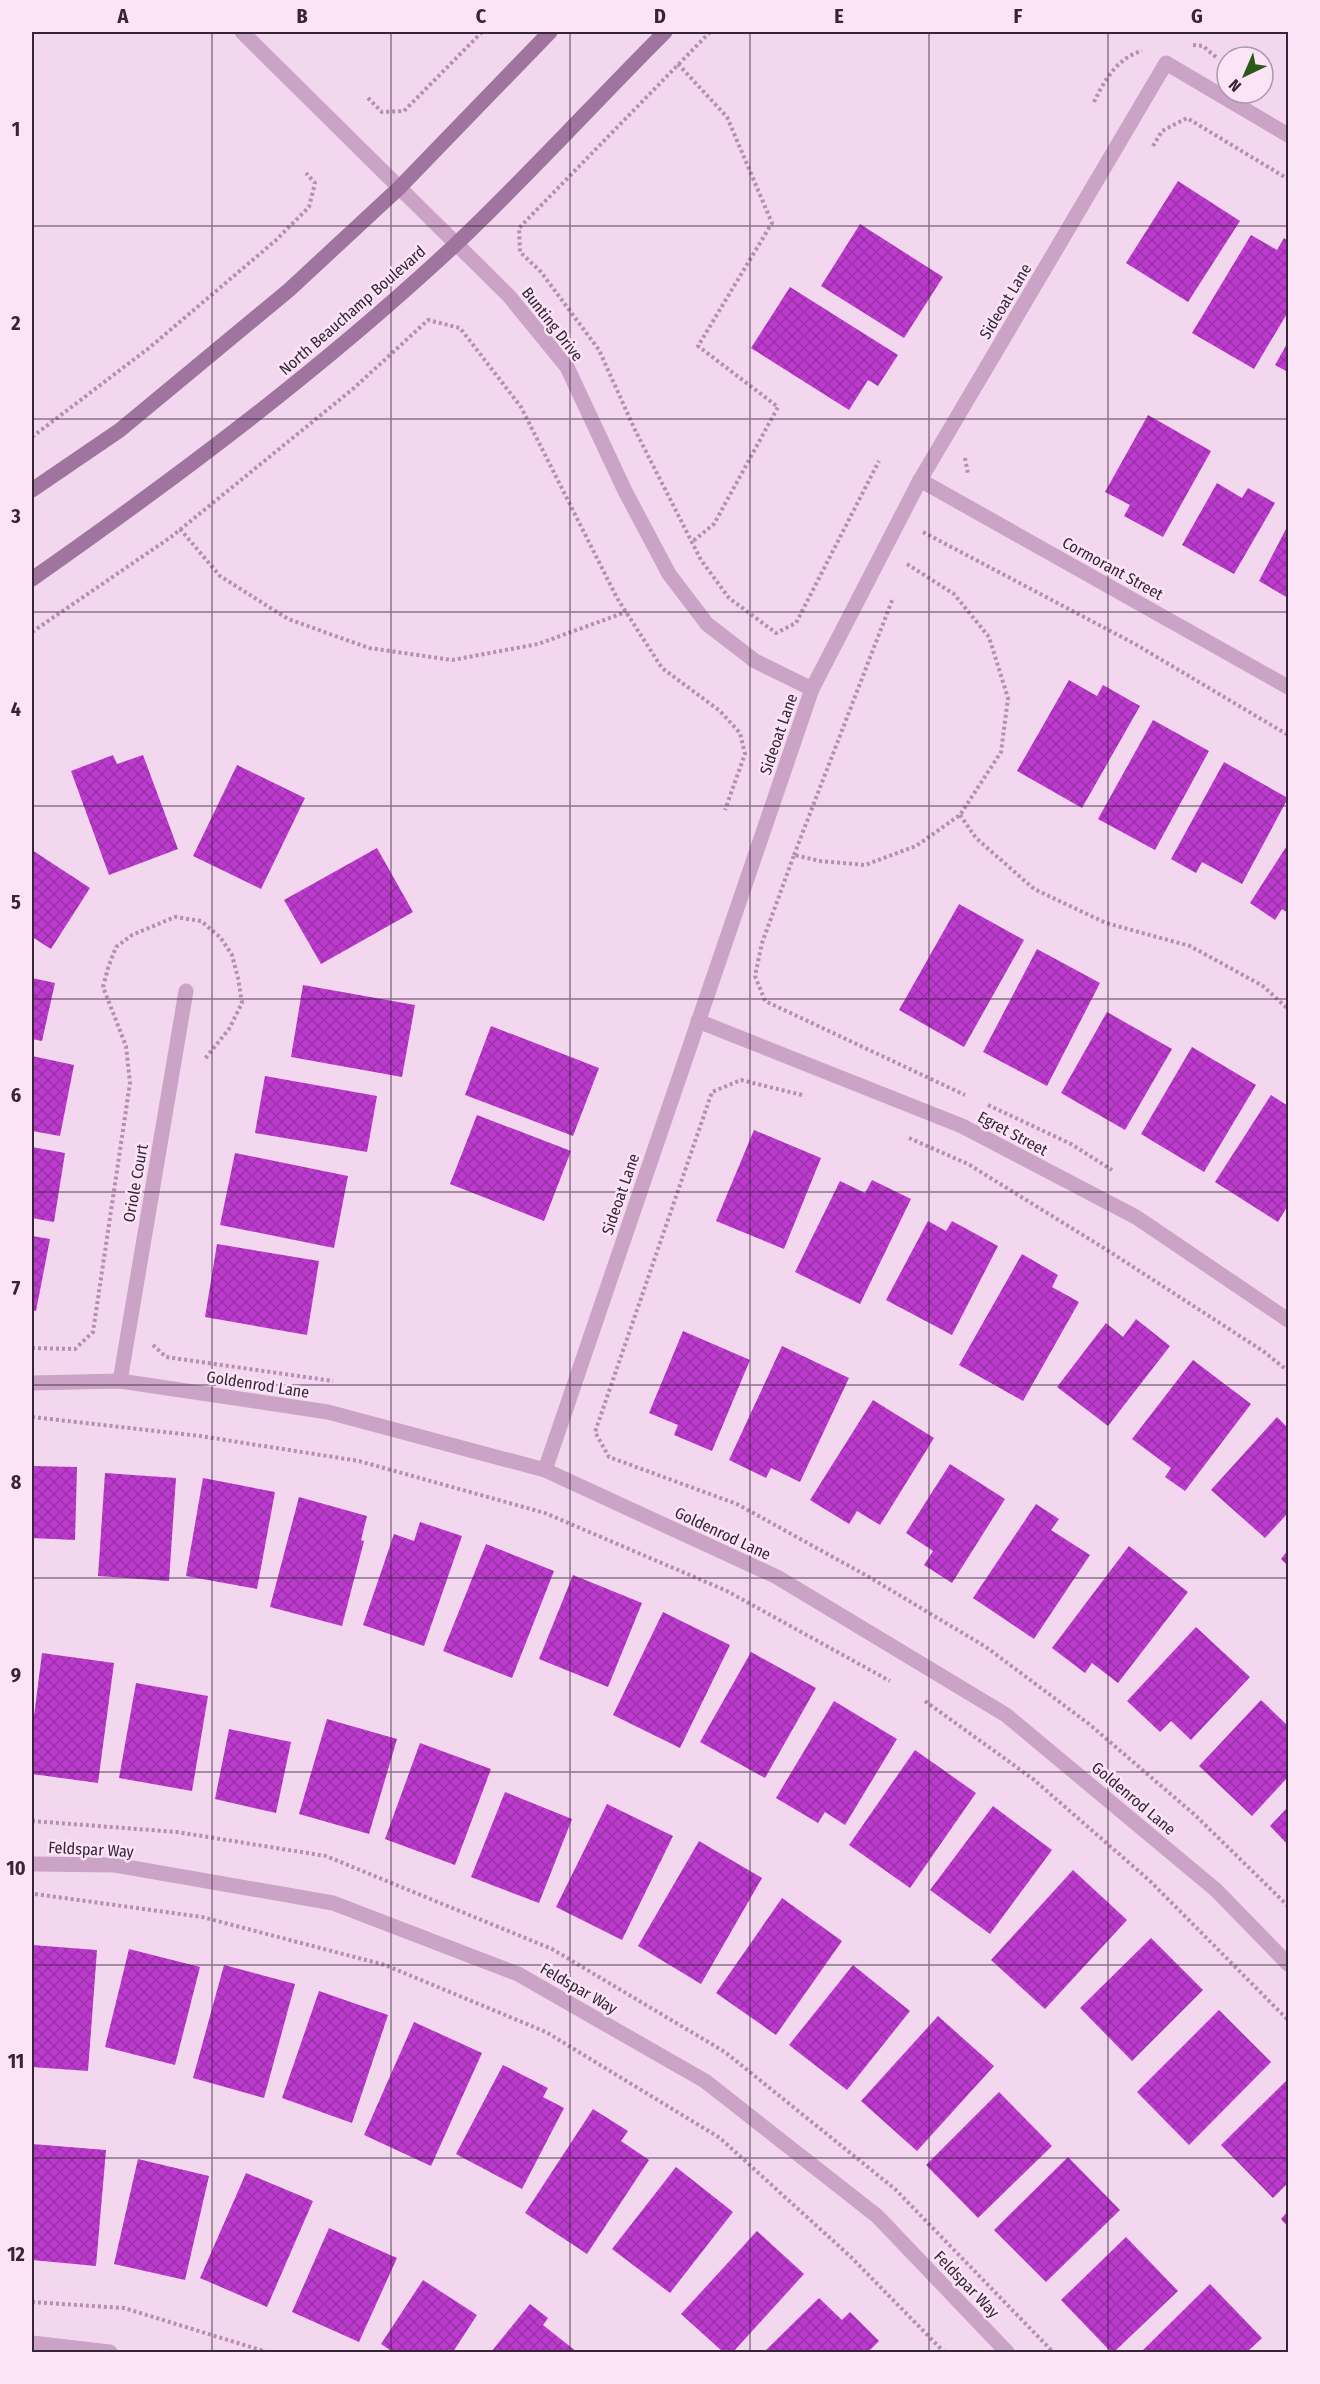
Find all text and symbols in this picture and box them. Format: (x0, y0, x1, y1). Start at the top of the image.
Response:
text: A (117, 4, 130, 28)
text: B (296, 4, 308, 28)
text: C (476, 4, 487, 28)
text: D (654, 4, 666, 28)
text: E (834, 4, 844, 28)
text: F (1014, 4, 1023, 28)
text: G (1191, 4, 1203, 28)
north arrow (1215, 45, 1275, 105)
text: N (1225, 75, 1245, 96)
text: 1 (12, 117, 20, 141)
street label: North Beauchamp Boulevard (275, 242, 429, 379)
street label: Sideoat Lane (975, 260, 1035, 342)
street label: Bunting Drive (518, 284, 587, 365)
text: 2 (10, 311, 21, 335)
text: 3 (10, 504, 21, 528)
street label: Cormorant Street (1059, 533, 1167, 604)
street label: Sideoat Lane (756, 691, 801, 777)
text: 4 (11, 697, 21, 721)
text: 5 (11, 890, 21, 914)
text: 6 (11, 1083, 21, 1107)
street label: Egret Street (975, 1107, 1051, 1160)
street label: Oriole Court (119, 1142, 152, 1224)
street label: Sideoat Lane (598, 1151, 643, 1237)
text: 7 (12, 1276, 21, 1300)
street label: Goldenrod Lane (205, 1367, 311, 1402)
text: 8 (11, 1470, 22, 1494)
street label: Goldenrod Lane (672, 1503, 774, 1564)
text: 9 (11, 1663, 21, 1687)
street label: Goldenrod Lane (1088, 1758, 1180, 1839)
street label: Feldspar Way (48, 1838, 135, 1861)
text: 10 (6, 1856, 26, 1880)
street label: Feldspar Way (537, 1959, 621, 2019)
text: 11 (8, 2049, 24, 2073)
text: 12 (7, 2242, 25, 2266)
street label: Feldspar Way (930, 2247, 1004, 2322)

